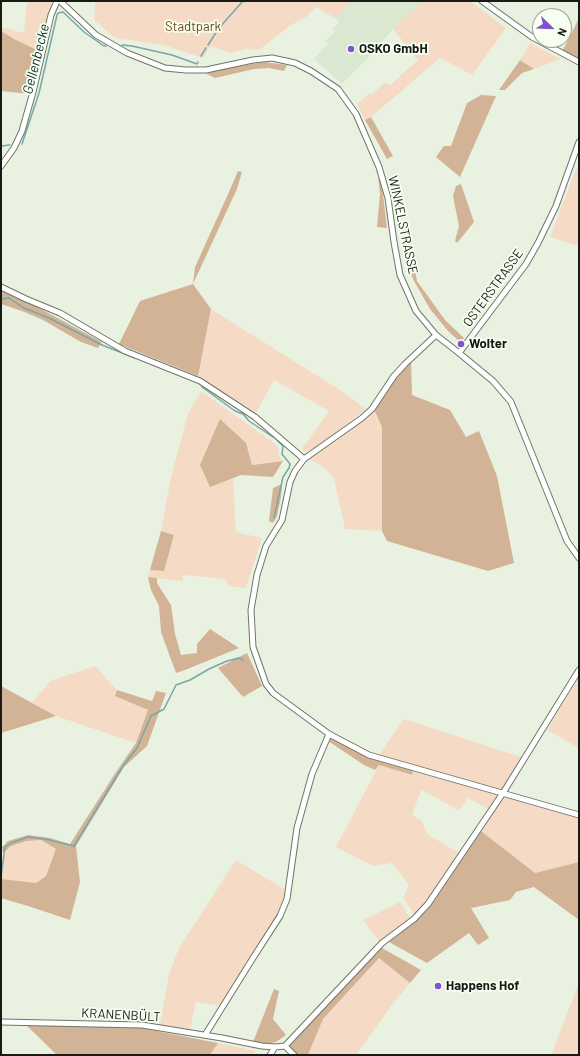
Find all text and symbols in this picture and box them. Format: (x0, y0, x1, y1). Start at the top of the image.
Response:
north arrow (532, 8, 572, 48)
park label: Stadtpark (165, 19, 221, 35)
water label: Gellenbecke (19, 22, 53, 96)
text: N (555, 27, 570, 38)
place label: OSKO GmbH (359, 41, 428, 57)
marker: OSKO GmbH (346, 44, 356, 54)
street label: WINKELSTRASSE (385, 174, 421, 276)
street label: OSTERSTRASSE (460, 246, 526, 330)
place label: Wolter (469, 336, 507, 352)
marker: Wolter (456, 339, 466, 349)
place label: Happens Hof (446, 978, 519, 994)
marker: Happens Hof (433, 981, 443, 991)
street label: KRANENBÜLT (81, 1005, 161, 1025)

